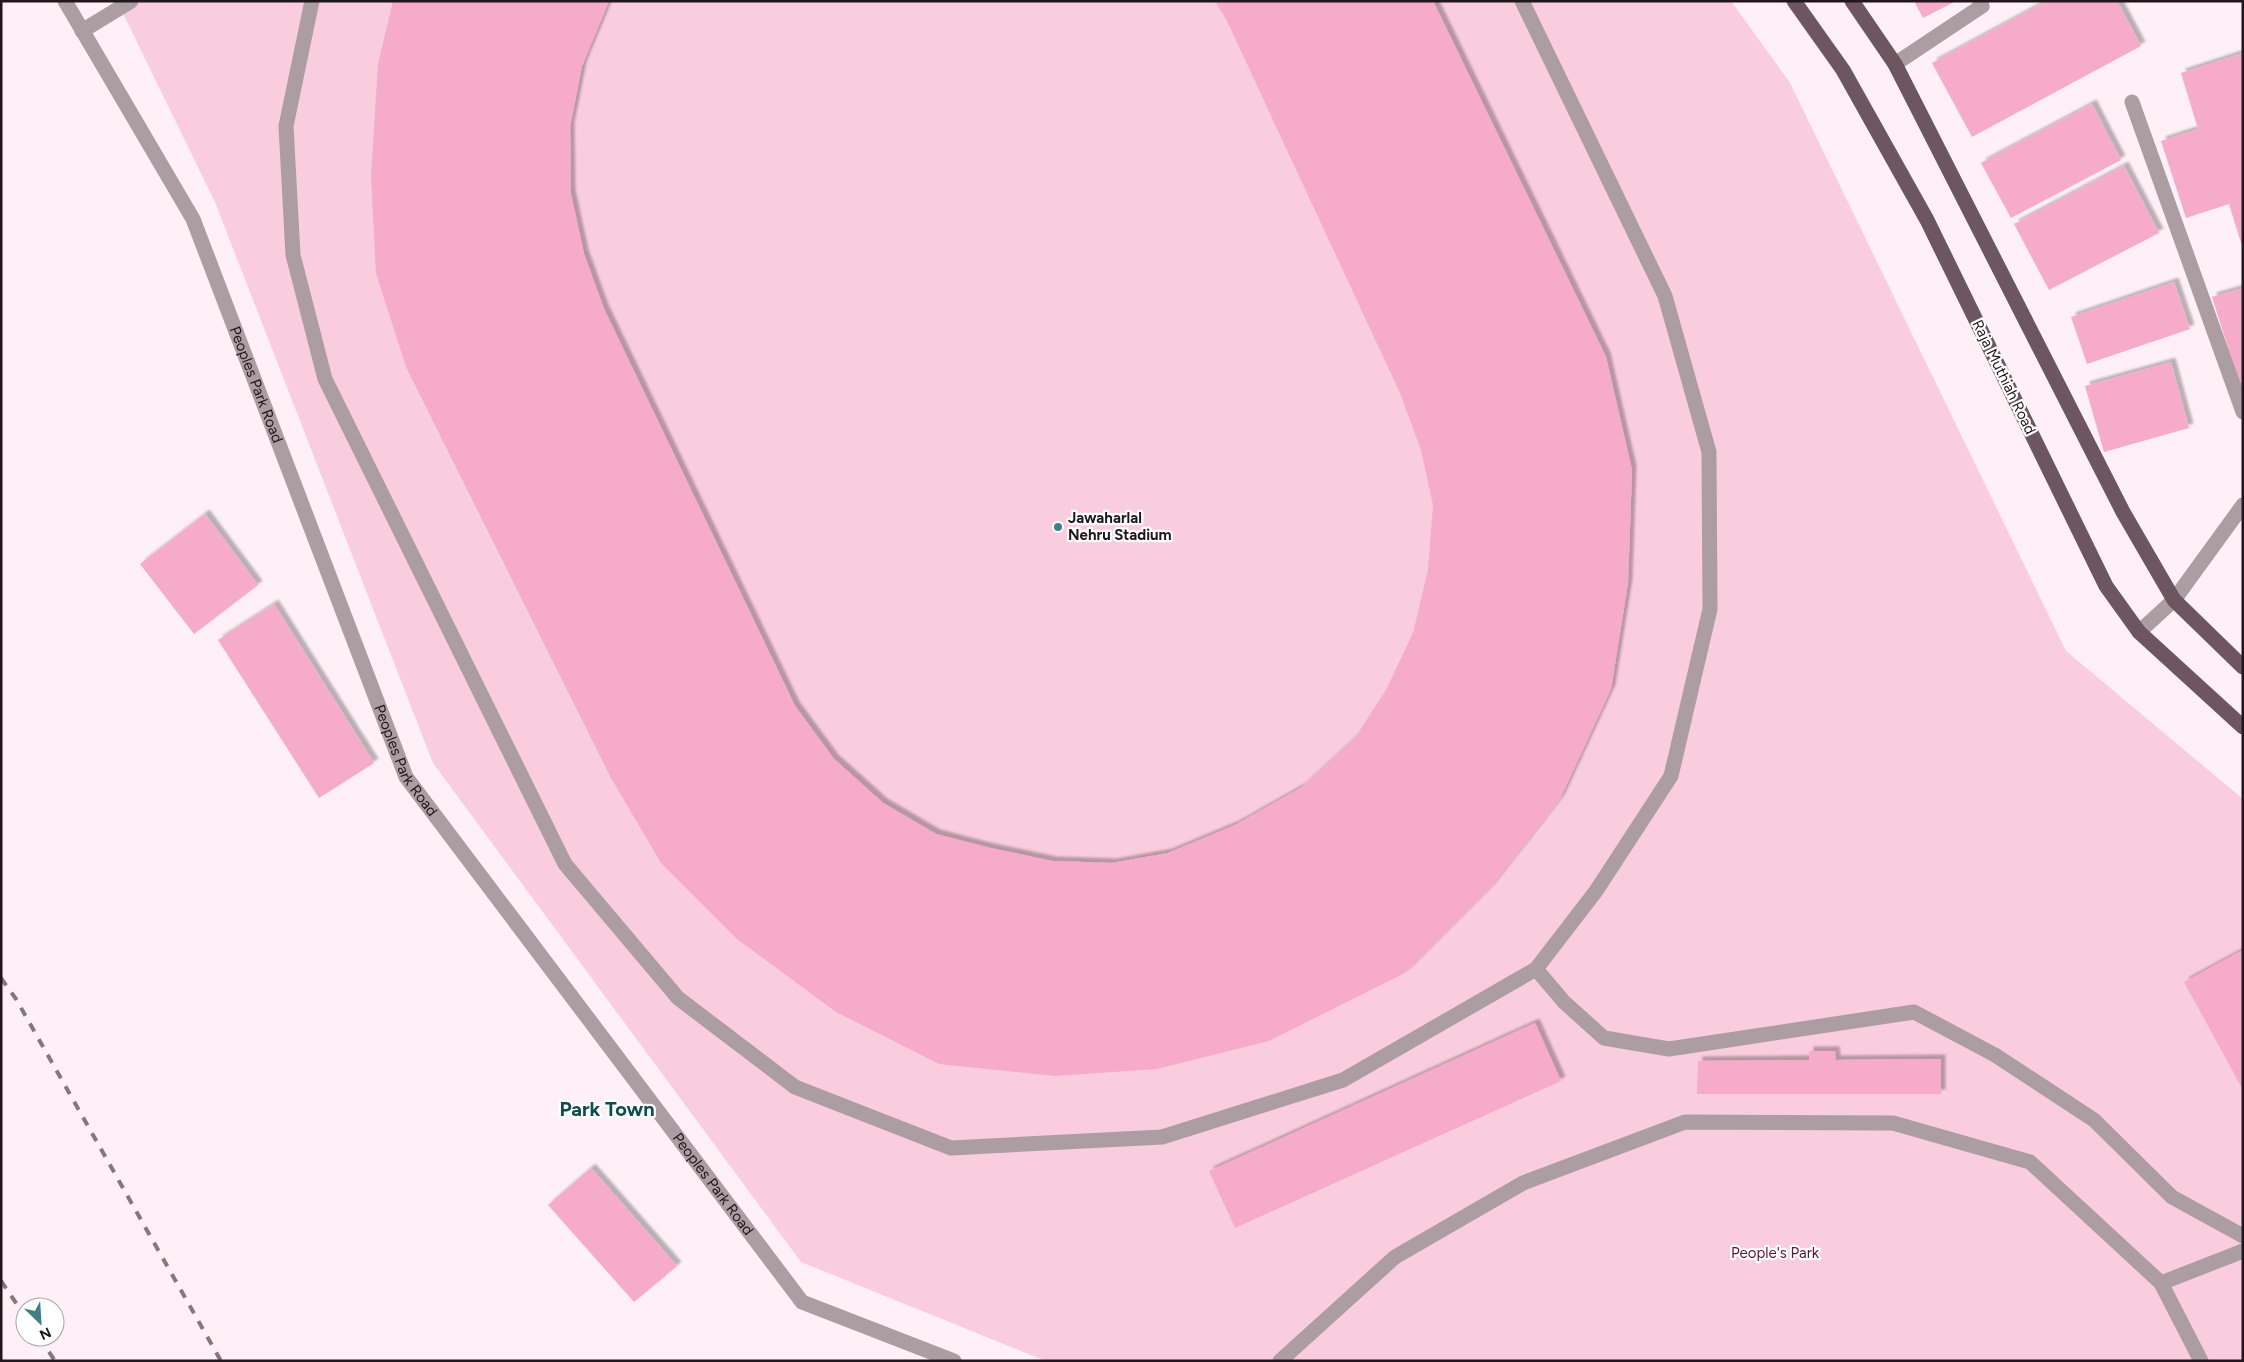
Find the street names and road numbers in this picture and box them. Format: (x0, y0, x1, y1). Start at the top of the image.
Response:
street label: Raja Muthiah Road (1968, 317, 2040, 437)
street label: Peoples Park Road (226, 324, 287, 445)
street label: Peoples Park Road (370, 702, 441, 820)
street label: Peoples Park Road (669, 1129, 757, 1239)

